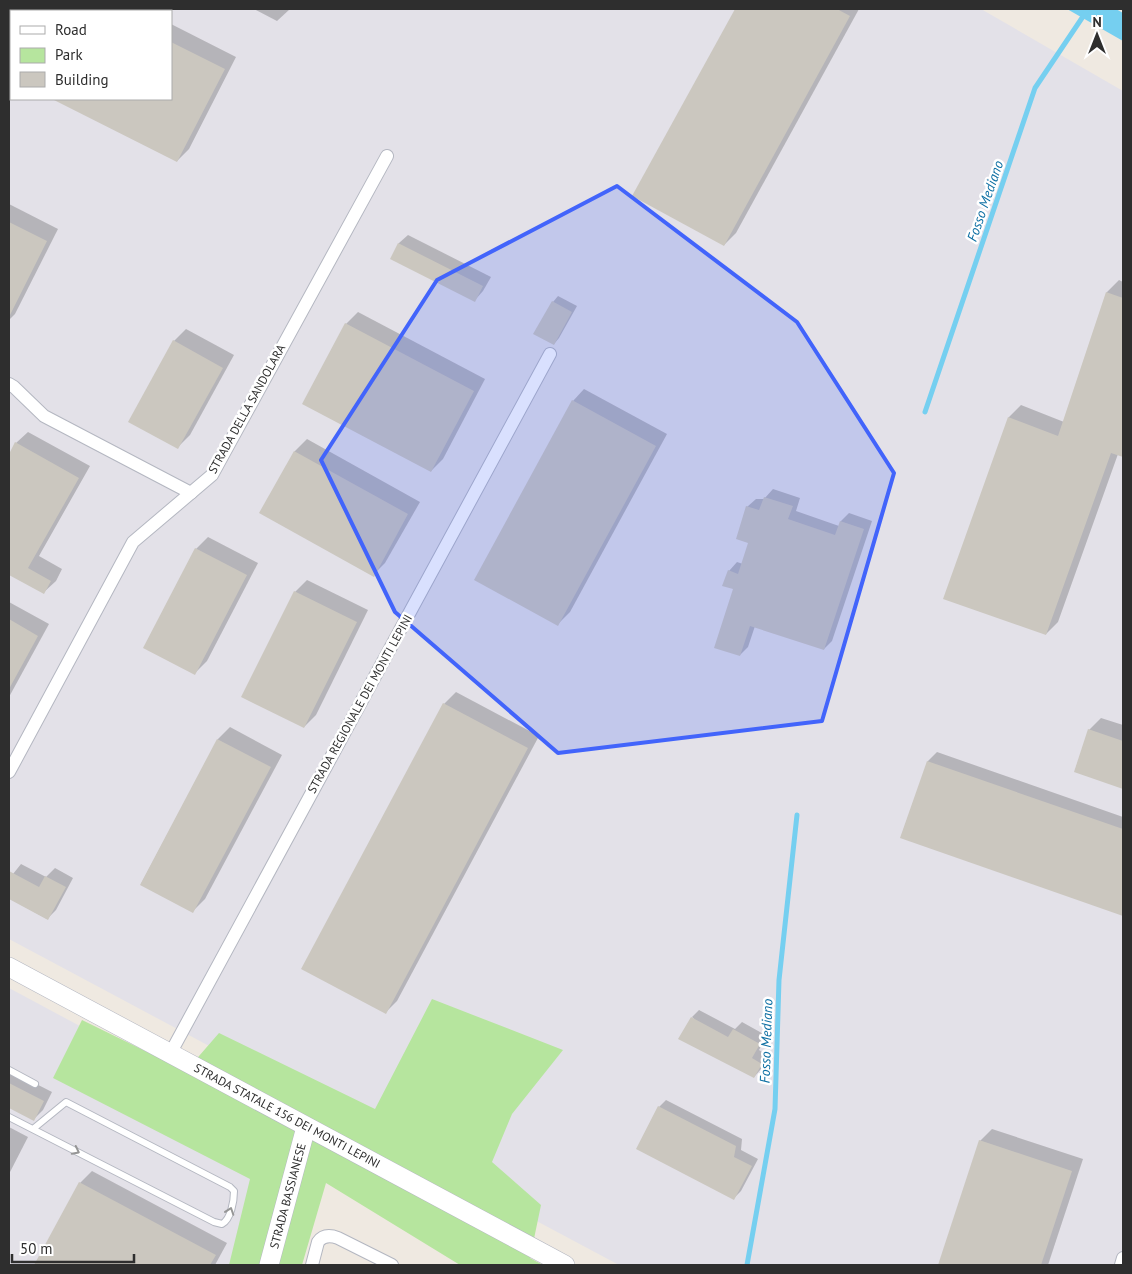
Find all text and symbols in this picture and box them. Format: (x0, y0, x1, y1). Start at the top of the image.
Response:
legend (10, 10, 172, 100)
north arrow (1072, 10, 1122, 60)
text: N (1092, 13, 1102, 31)
text: Road (55, 20, 87, 39)
text: Park (55, 45, 83, 64)
text: Building (55, 70, 109, 89)
water label: Fosso Mediano (963, 158, 1007, 244)
street label: STRADA DELLA SANDOLARA (205, 342, 288, 476)
street label: STRADA REGIONALE DEI MONTI LEPINI (304, 612, 415, 796)
water label: Fosso Mediano (756, 998, 776, 1084)
street label: STRADA STATALE 156 DEI MONTI LEPINI (192, 1060, 383, 1171)
street label: STRADA BASSIANESE (266, 1141, 309, 1250)
one-way arrow (71, 1145, 80, 1155)
one-way arrow (224, 1207, 234, 1215)
scale bar (12, 1232, 135, 1264)
text: 50 m (20, 1239, 53, 1258)

